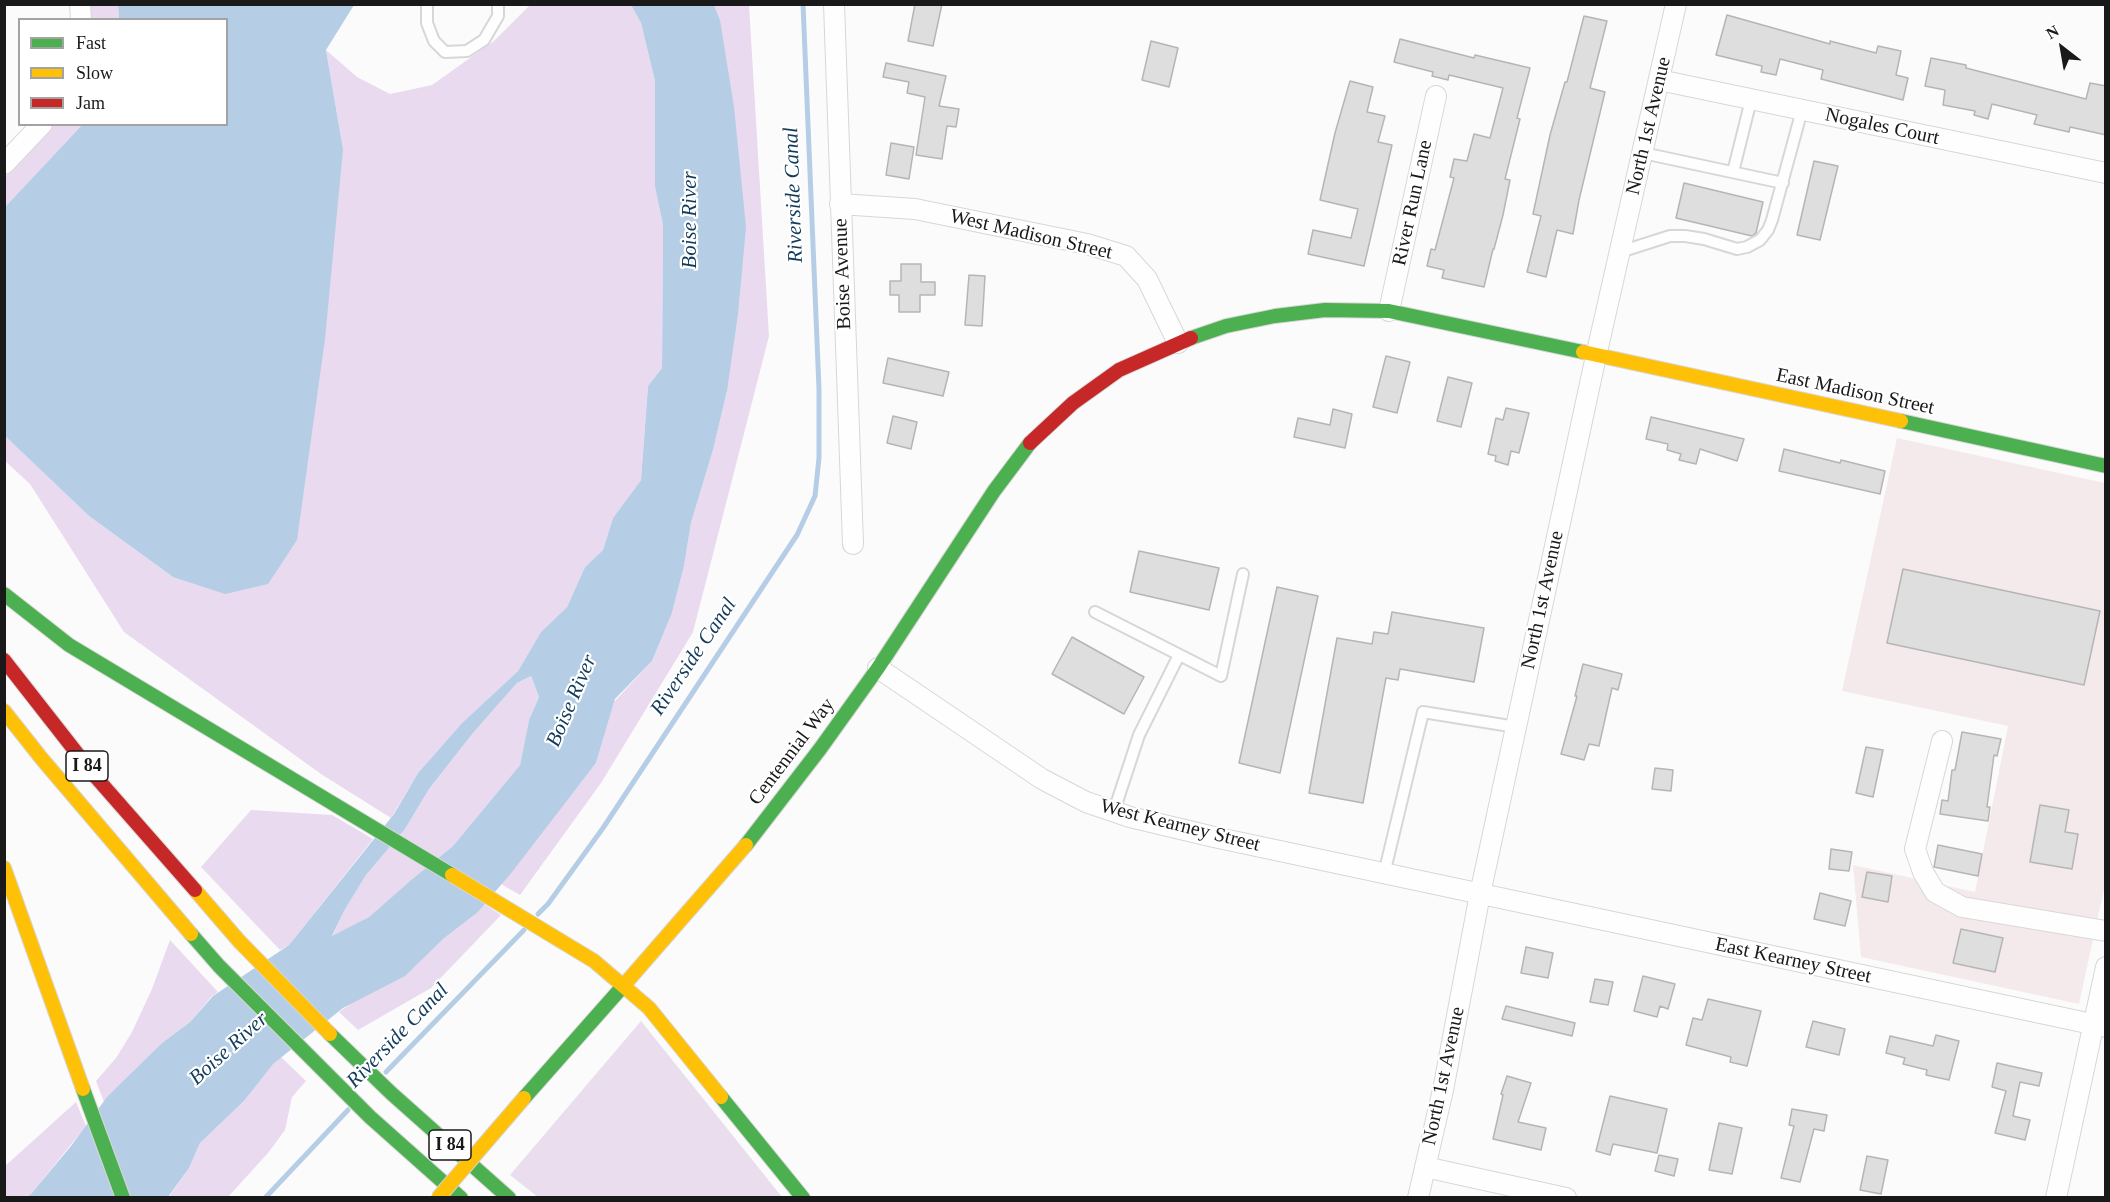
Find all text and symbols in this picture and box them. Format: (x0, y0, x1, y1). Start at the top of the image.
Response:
legend (18, 18, 228, 126)
north arrow (2032, 18, 2092, 78)
text: N (2043, 22, 2062, 42)
text: Fast (76, 33, 106, 53)
street label: North 1st Avenue (1621, 55, 1677, 197)
text: Slow (76, 63, 113, 83)
text: Jam (76, 93, 105, 113)
street label: Nogales Court (1823, 103, 1941, 151)
water label: Riverside Canal (779, 127, 809, 263)
street label: River Run Lane (1388, 138, 1438, 268)
water label: Boise River (677, 171, 703, 269)
street label: West Madison Street (947, 205, 1115, 265)
street label: Boise Avenue (829, 218, 857, 330)
street label: East Madison Street (1774, 364, 1936, 420)
street label: North 1st Avenue (1517, 529, 1569, 671)
water label: Riverside Canal (646, 594, 742, 720)
water label: Boise River (541, 651, 603, 751)
street label: Centennial Way (744, 694, 840, 810)
road number: I 84 (66, 751, 108, 781)
street label: West Kearney Street (1098, 795, 1262, 857)
street label: East Kearney Street (1713, 933, 1873, 989)
water label: Riverside Canal (342, 978, 454, 1094)
street label: North 1st Avenue (1418, 1005, 1470, 1147)
water label: Boise River (184, 1007, 274, 1091)
road number: I 84 (429, 1130, 471, 1160)

